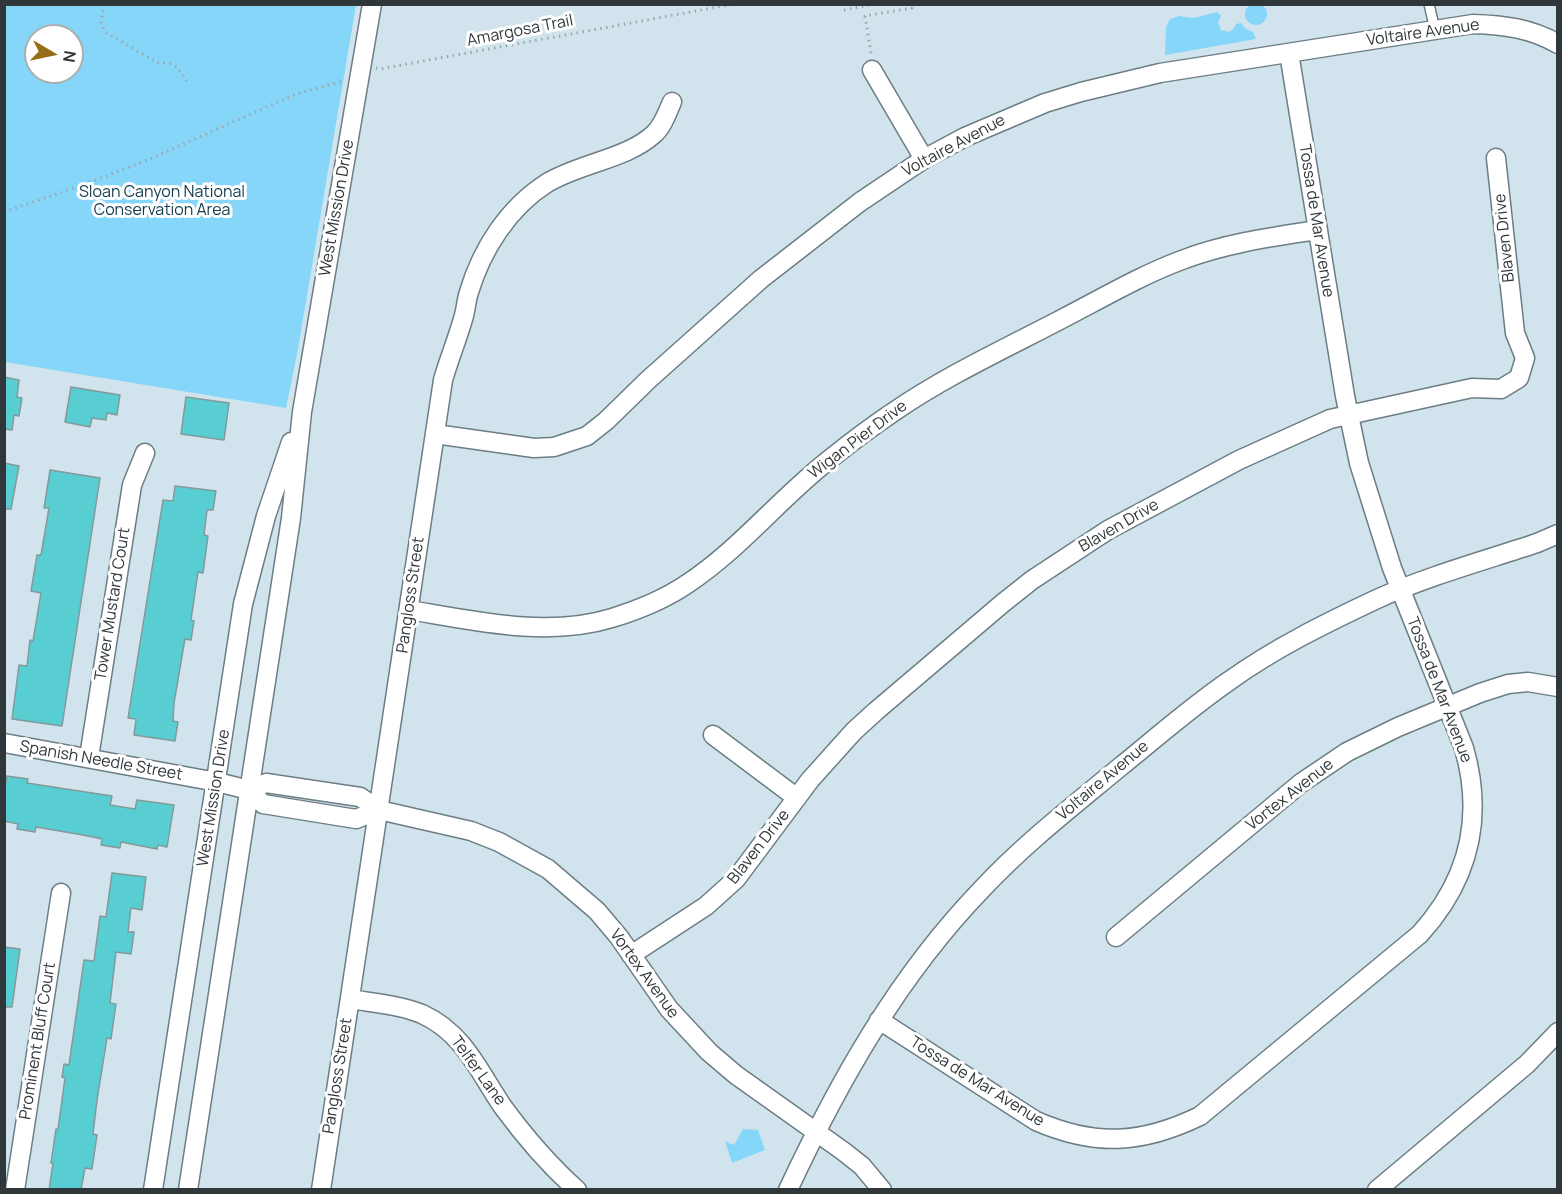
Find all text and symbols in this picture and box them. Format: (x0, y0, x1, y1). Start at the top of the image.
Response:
street label: Amargosa Trail (465, 11, 575, 51)
street label: Voltaire Avenue (1365, 16, 1481, 50)
north arrow (24, 24, 84, 84)
text: N (58, 49, 82, 64)
street label: Voltaire Avenue (899, 111, 1009, 181)
street label: West Mission Drive (316, 138, 358, 278)
street label: Tossa de Mar Avenue (1294, 143, 1338, 299)
park label: Sloan Canyon National Conservation Area (79, 183, 245, 221)
street label: Blaven Drive (1491, 193, 1519, 283)
street label: Wigan Pier Drive (805, 397, 911, 483)
street label: Blaven Drive (1076, 495, 1162, 557)
street label: Tower Mustard Court (91, 526, 135, 682)
street label: Pangloss Street (393, 536, 429, 654)
street label: Tossa de Mar Avenue (1402, 614, 1476, 766)
street label: West Mission Drive (194, 728, 234, 868)
street label: Spanish Needle Street (18, 737, 184, 785)
street label: Voltaire Avenue (1053, 737, 1153, 825)
street label: Vortex Avenue (1243, 755, 1337, 835)
street label: Blaven Drive (724, 806, 794, 888)
street label: Vortex Avenue (605, 926, 683, 1022)
street label: Prominent Bluff Court (16, 961, 60, 1121)
street label: Pangloss Street (319, 1017, 357, 1135)
street label: Telfer Lane (446, 1033, 510, 1109)
street label: Tossa de Mar Avenue (906, 1033, 1048, 1131)

